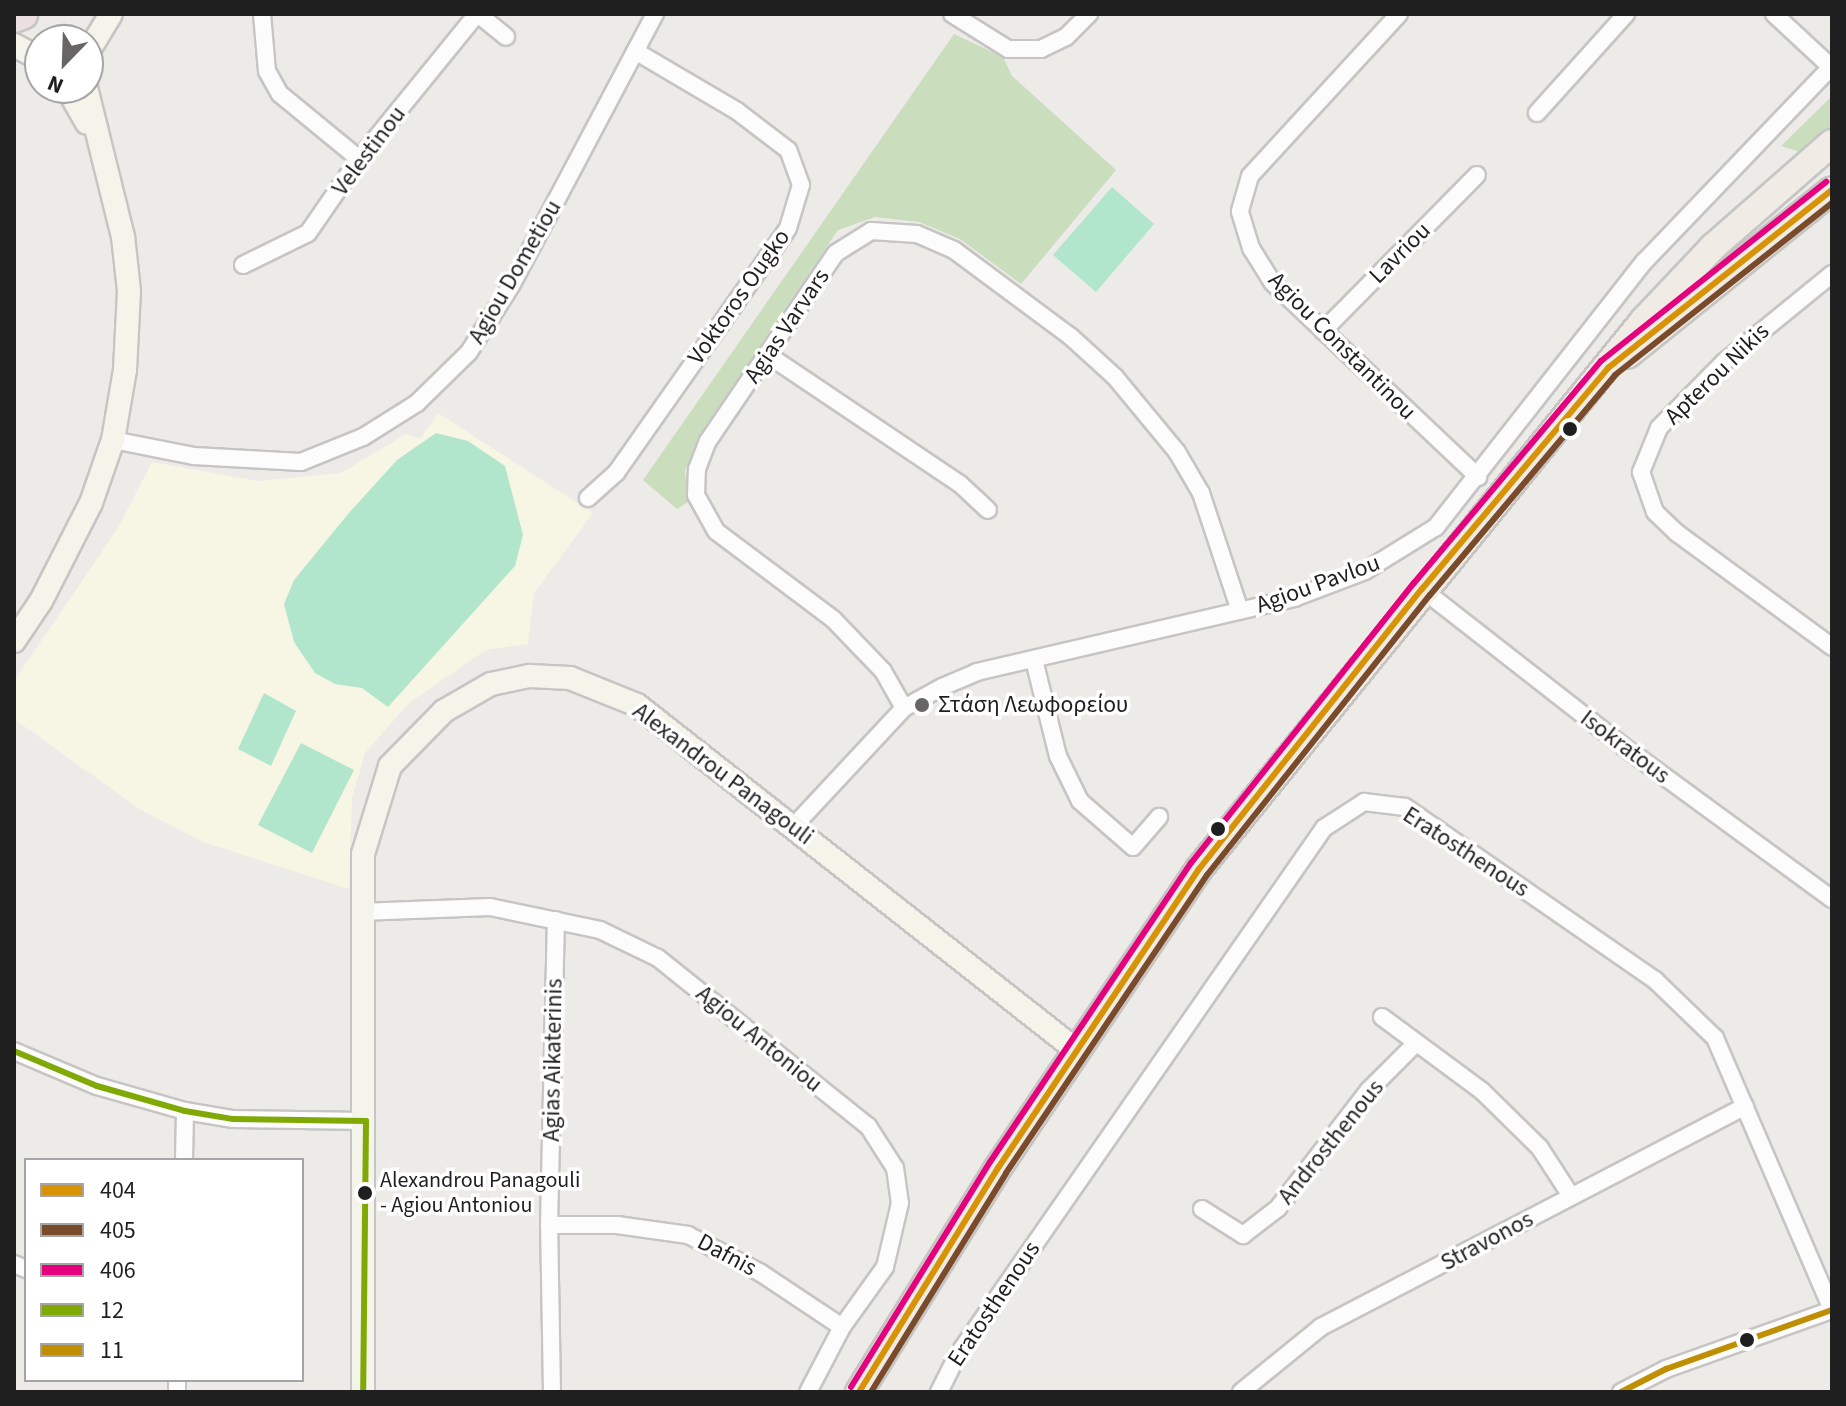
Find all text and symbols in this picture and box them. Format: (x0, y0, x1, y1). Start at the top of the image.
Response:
north arrow (24, 24, 104, 104)
text: N (42, 67, 68, 102)
street label: Velestinou (326, 101, 412, 201)
street label: Agiou Dometiou (462, 195, 568, 349)
street label: Lavriou (1363, 216, 1437, 290)
street label: Voktoros Ougko (682, 224, 796, 370)
street label: Agias Varvars (738, 263, 836, 389)
street label: Agiou Constantinou (1262, 266, 1422, 426)
street label: Apterou Nikis (1659, 317, 1775, 431)
unlabelled marker (1562, 421, 1578, 437)
street label: Agiou Pavlou (1252, 548, 1384, 620)
place label: Στάση Λεωφορείου (938, 691, 1128, 719)
marker: Στάση Λεωφορείου (913, 696, 931, 714)
street label: Alexandrou Panagouli (627, 697, 819, 851)
street label: Isokratous (1575, 704, 1675, 790)
street label: Eratosthenous (1397, 800, 1535, 904)
unlabelled marker (1210, 821, 1226, 837)
street label: Agias Aikaterinis (537, 978, 569, 1142)
street label: Agiou Antoniou (690, 979, 828, 1099)
street label: Androsthenous (1272, 1074, 1390, 1210)
legend (24, 1158, 304, 1382)
place label: Alexandrou Panagouli - Agiou Antoniou (380, 1167, 580, 1218)
text: 404 (100, 1173, 136, 1208)
marker: Alexandrou Panagouli - Agiou Antoniou (357, 1185, 373, 1201)
street label: Stravonos (1436, 1205, 1538, 1277)
text: 405 (100, 1213, 136, 1248)
street label: Dafnis (692, 1228, 762, 1282)
street label: Eratosthenous (942, 1236, 1046, 1372)
text: 406 (100, 1253, 136, 1288)
text: 12 (100, 1293, 124, 1328)
unlabelled marker (1739, 1332, 1755, 1348)
text: 11 (100, 1333, 124, 1368)

